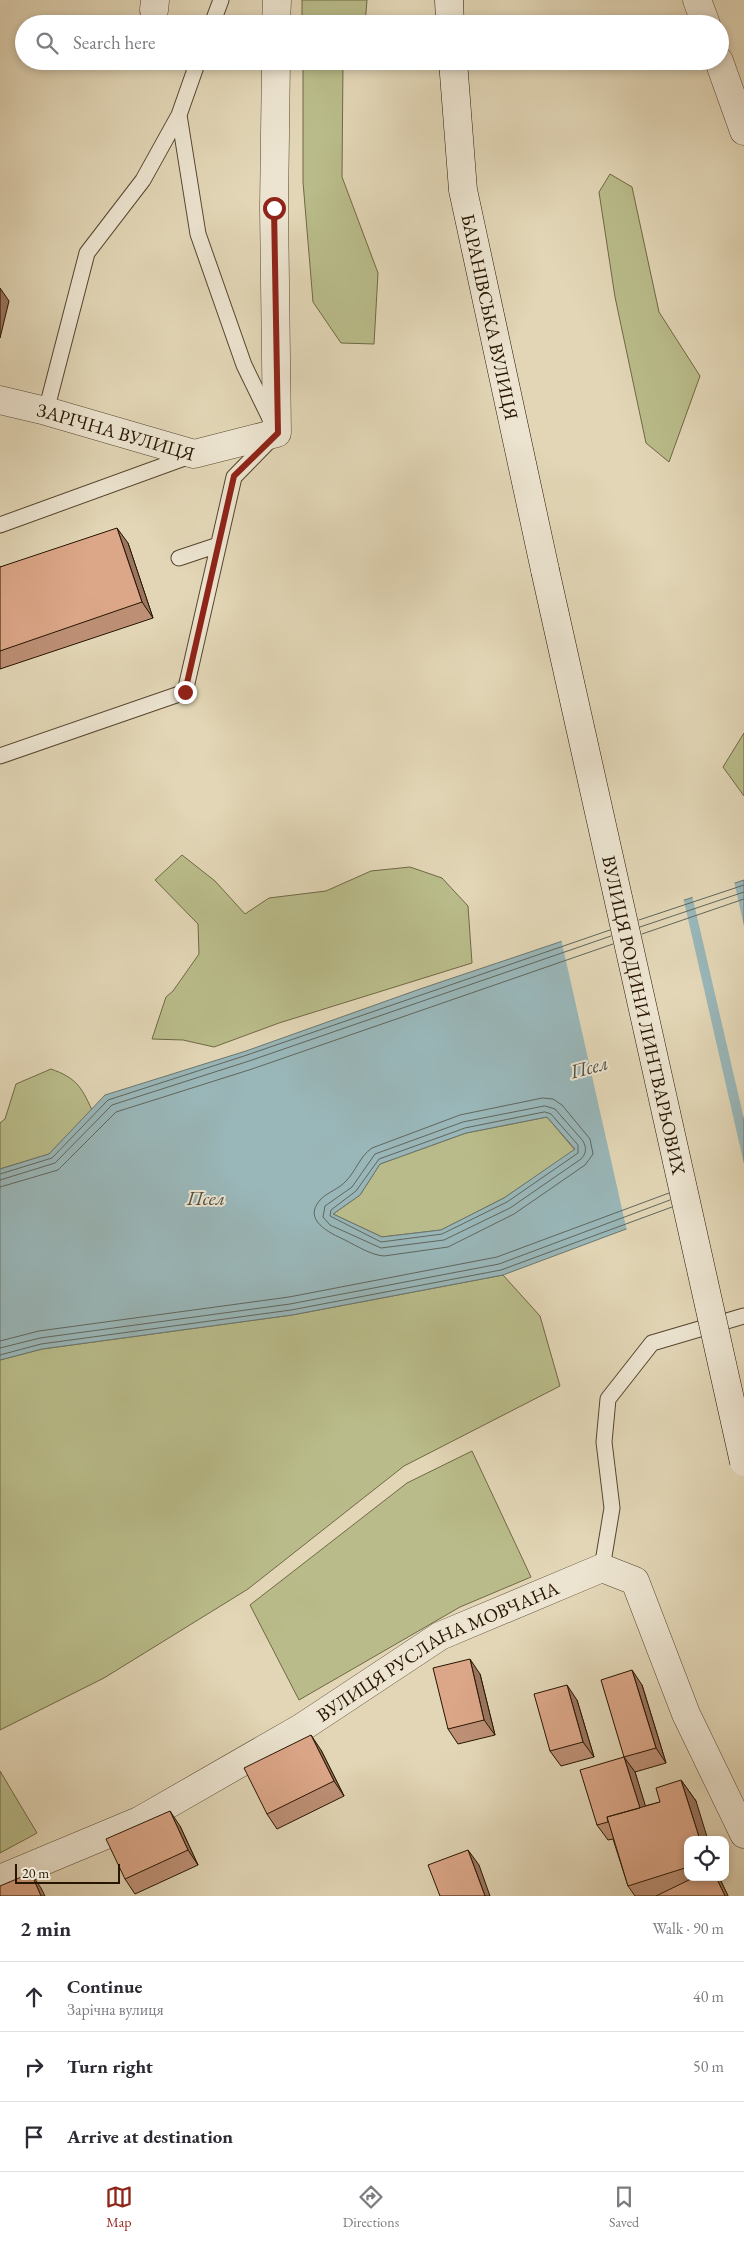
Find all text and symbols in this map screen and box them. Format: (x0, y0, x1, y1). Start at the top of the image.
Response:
search box (15, 15, 729, 70)
icon: search (33, 29, 61, 57)
text: Search here (73, 30, 155, 55)
route start (263, 197, 286, 220)
street label: БАРАНІВСЬКА ВУЛИЦЯ (456, 211, 525, 422)
street label: ЗАРІЧНА ВУЛИЦЯ (35, 397, 198, 466)
route end (174, 681, 197, 704)
street label: ВУЛИЦЯ РОДИНИ ЛИНТВАРЬОВИХ (597, 853, 692, 1178)
water label: Псел (566, 1049, 611, 1085)
water label: Псел (186, 1185, 225, 1211)
street label: ВУЛИЦЯ РУСЛАНА МОВЧАНА (311, 1575, 563, 1727)
map controls (684, 1836, 729, 1881)
button: locate (684, 1836, 729, 1881)
scale bar (15, 1861, 120, 1884)
text: 20 m (22, 1864, 49, 1882)
text: 2 min (20, 1915, 71, 1942)
text: Walk · 90 m (653, 1918, 724, 1939)
text: Continue (67, 1974, 142, 1999)
icon: ahead (20, 1983, 48, 2011)
text: 40 m (693, 1986, 724, 2007)
text: Зарічна вулиця (67, 1999, 164, 2020)
icon: right (20, 2053, 48, 2081)
text: Turn right (67, 2054, 153, 2079)
text: 50 m (693, 2056, 724, 2077)
icon: arrive (20, 2123, 48, 2151)
text: Arrive at destination (67, 2124, 233, 2149)
tab: Map (105, 2183, 133, 2231)
tab: Directions (343, 2183, 399, 2231)
tab: Saved (609, 2183, 639, 2231)

